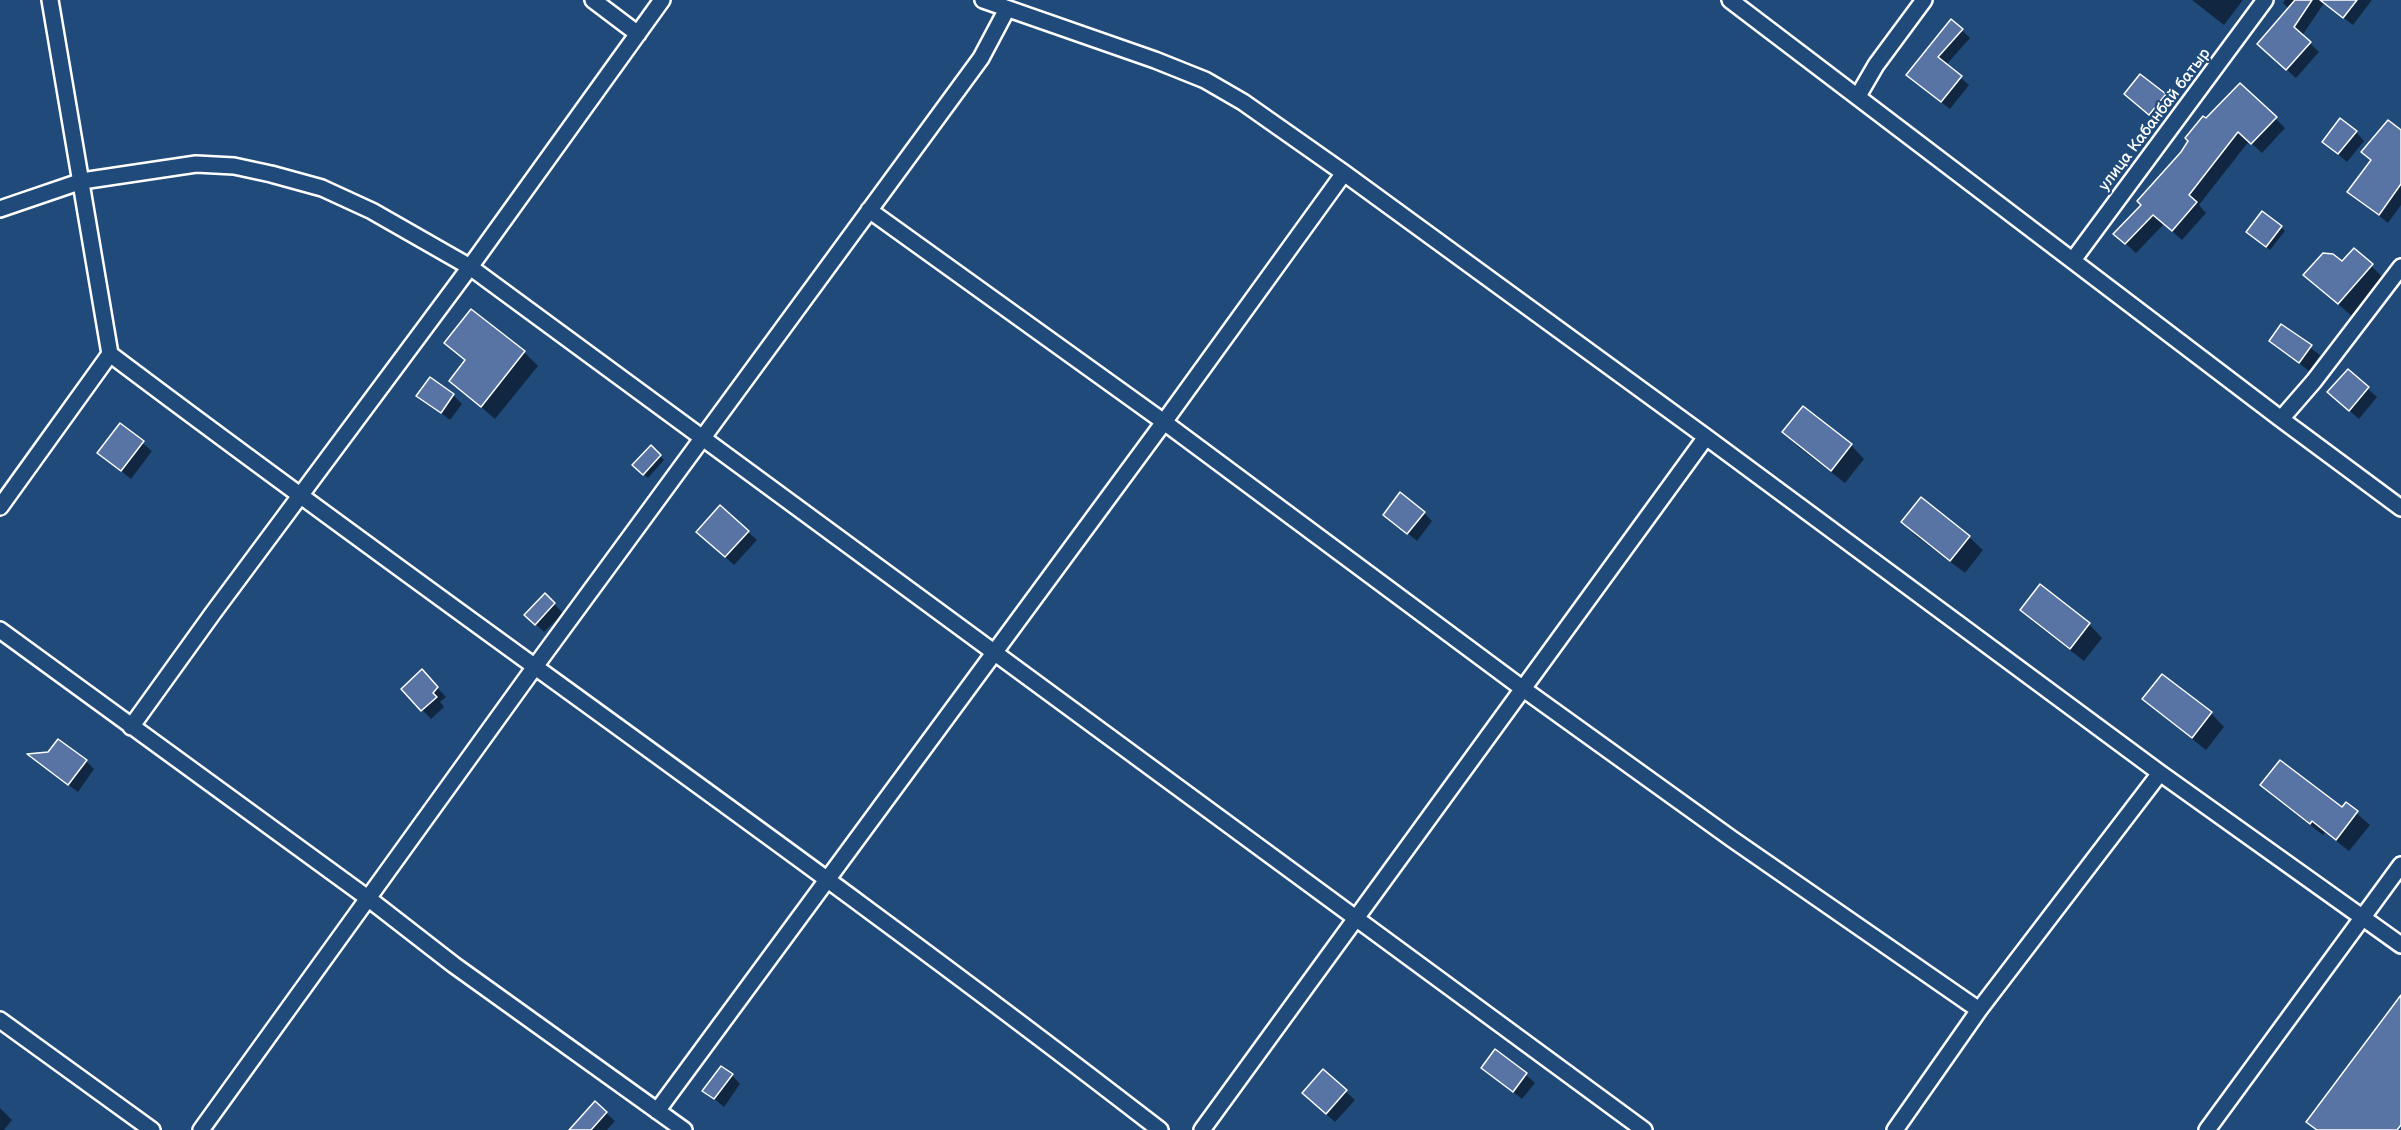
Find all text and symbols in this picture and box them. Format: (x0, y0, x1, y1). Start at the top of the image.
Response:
street label: улица Кабанбай батыр (2095, 45, 2215, 195)

